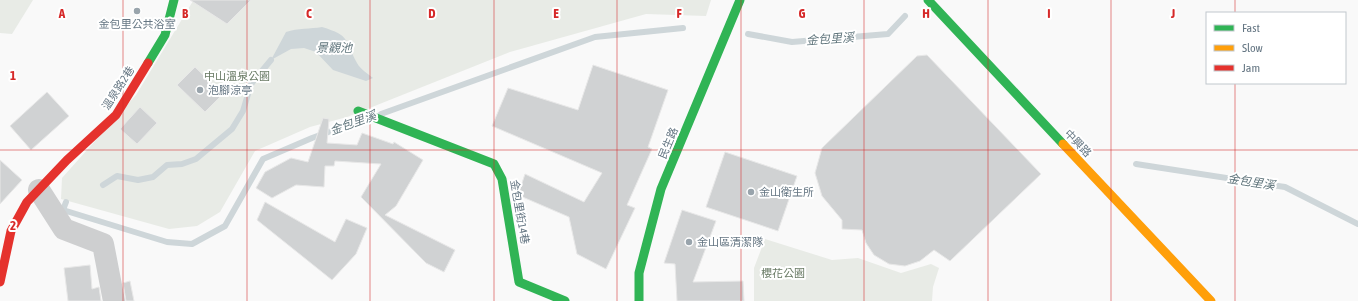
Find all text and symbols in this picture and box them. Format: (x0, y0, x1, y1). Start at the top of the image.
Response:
text: A (58, 6, 66, 21)
marker: 金包里公共浴室 (132, 6, 142, 16)
text: B (182, 6, 189, 21)
text: C (306, 6, 312, 21)
text: D (428, 6, 436, 21)
text: E (553, 6, 559, 21)
text: F (676, 6, 682, 21)
text: G (799, 6, 806, 21)
text: H (922, 6, 930, 21)
text: I (1047, 6, 1051, 21)
text: J (1170, 6, 1175, 21)
legend (1206, 12, 1346, 84)
place label: 金包里公共浴室 (99, 18, 176, 30)
text: Fast (1242, 21, 1260, 35)
water label: 金包里溪 (806, 30, 856, 48)
water label: 景觀池 (316, 41, 354, 55)
text: Slow (1242, 41, 1263, 55)
text: Jam (1242, 61, 1260, 75)
street label: 溫泉路2巷 (100, 64, 136, 112)
text: 1 (10, 68, 16, 83)
park label: 中山溫泉公園 (204, 70, 270, 82)
place label: 泡腳涼亭 (208, 84, 252, 96)
marker: 泡腳涼亭 (195, 85, 205, 95)
water label: 金包里溪 (328, 108, 380, 138)
street label: 民生路 (656, 125, 680, 161)
street label: 中興路 (1062, 127, 1094, 159)
water label: 金包里溪 (1226, 171, 1278, 193)
street label: 金包里街14巷 (508, 179, 532, 245)
place label: 金山衛生所 (759, 186, 814, 198)
marker: 金山衛生所 (746, 187, 756, 197)
text: 2 (10, 218, 16, 233)
place label: 金山區清潔隊 (697, 236, 763, 248)
marker: 金山區清潔隊 (684, 237, 694, 247)
park label: 櫻花公園 (761, 267, 805, 279)

